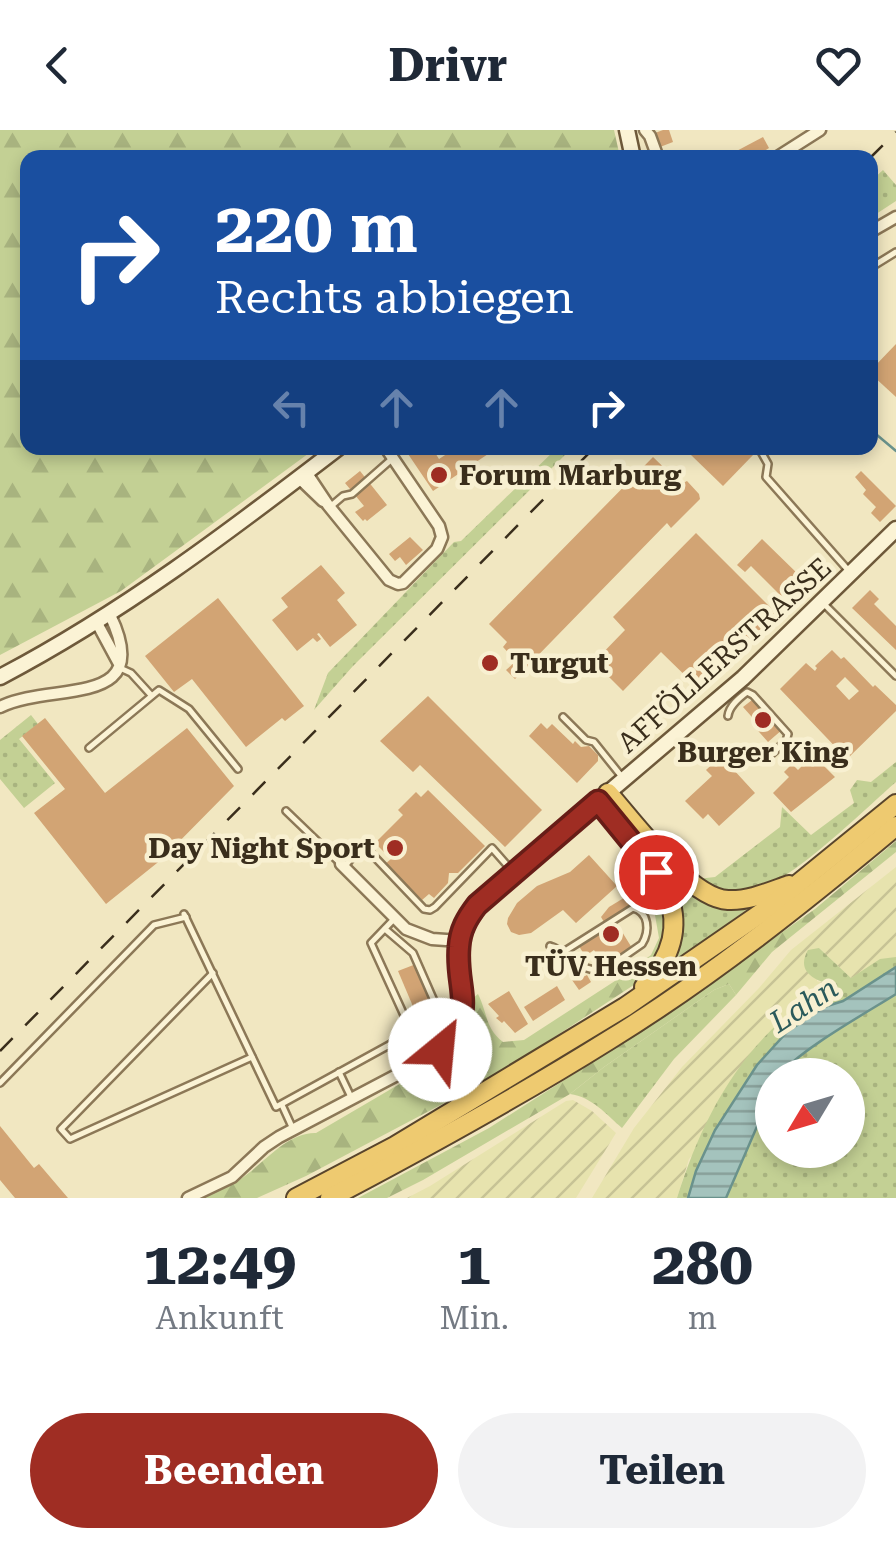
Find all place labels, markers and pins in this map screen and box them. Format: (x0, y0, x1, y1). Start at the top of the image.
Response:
place label: Forum Marburg (459, 459, 682, 492)
marker: Forum Marburg (428, 464, 450, 486)
place label: Turgut (510, 647, 609, 680)
marker: Turgut (479, 652, 501, 674)
marker: Burger King (752, 709, 774, 731)
place label: Burger King (677, 736, 849, 769)
pin (614, 830, 699, 915)
place label: Day Night Sport (148, 832, 375, 865)
marker: Day Night Sport (384, 837, 406, 859)
marker: TÜV Hessen (600, 923, 622, 945)
place label: TÜV Hessen (525, 949, 697, 983)

